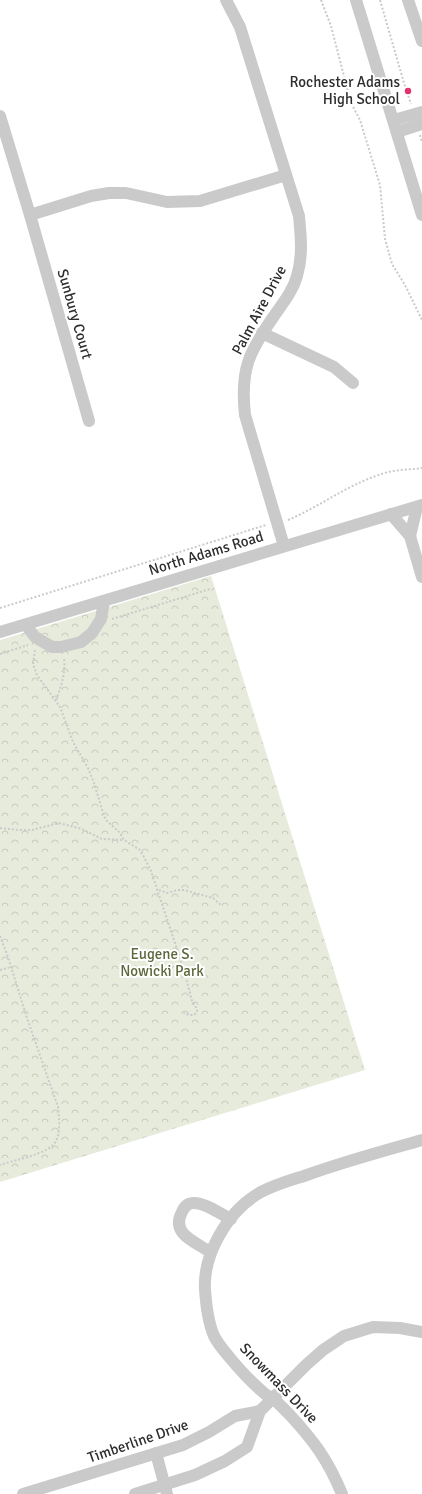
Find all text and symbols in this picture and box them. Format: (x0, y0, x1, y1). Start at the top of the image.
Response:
place label: Rochester Adams High School (289, 73, 400, 108)
marker: Rochester Adams High School (403, 86, 413, 96)
street label: Palm Aire Drive (228, 262, 290, 358)
street label: Sunbury Court (54, 267, 96, 361)
street label: North Adams Road (146, 527, 266, 579)
park label: Eugene S. Nowicki Park (120, 945, 204, 980)
street label: Snowmass Drive (236, 1339, 322, 1427)
street label: Timberline Drive (85, 1415, 191, 1467)

